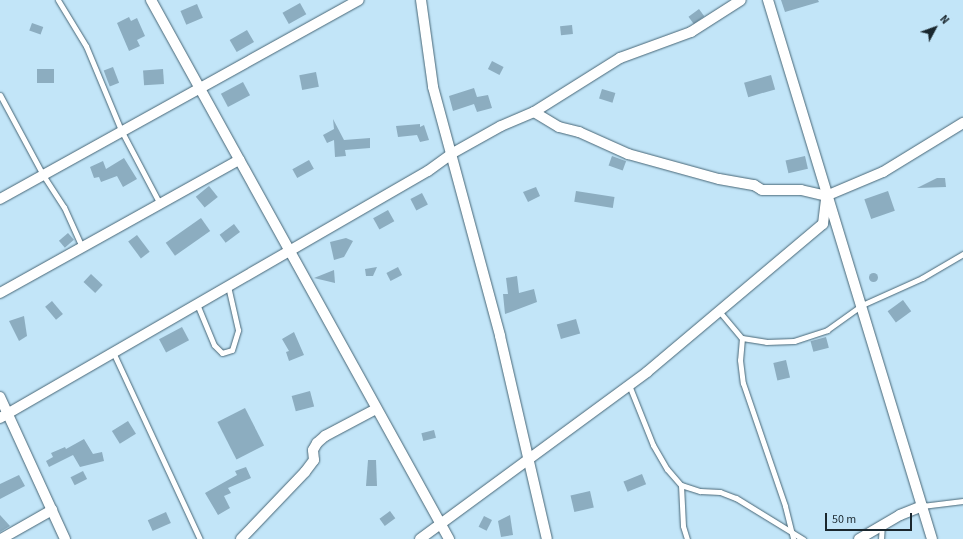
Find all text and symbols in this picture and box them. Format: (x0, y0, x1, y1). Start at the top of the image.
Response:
north arrow (915, 8, 955, 48)
text: N (936, 12, 952, 27)
scale bar (827, 505, 914, 531)
text: 50 m (832, 511, 856, 528)

